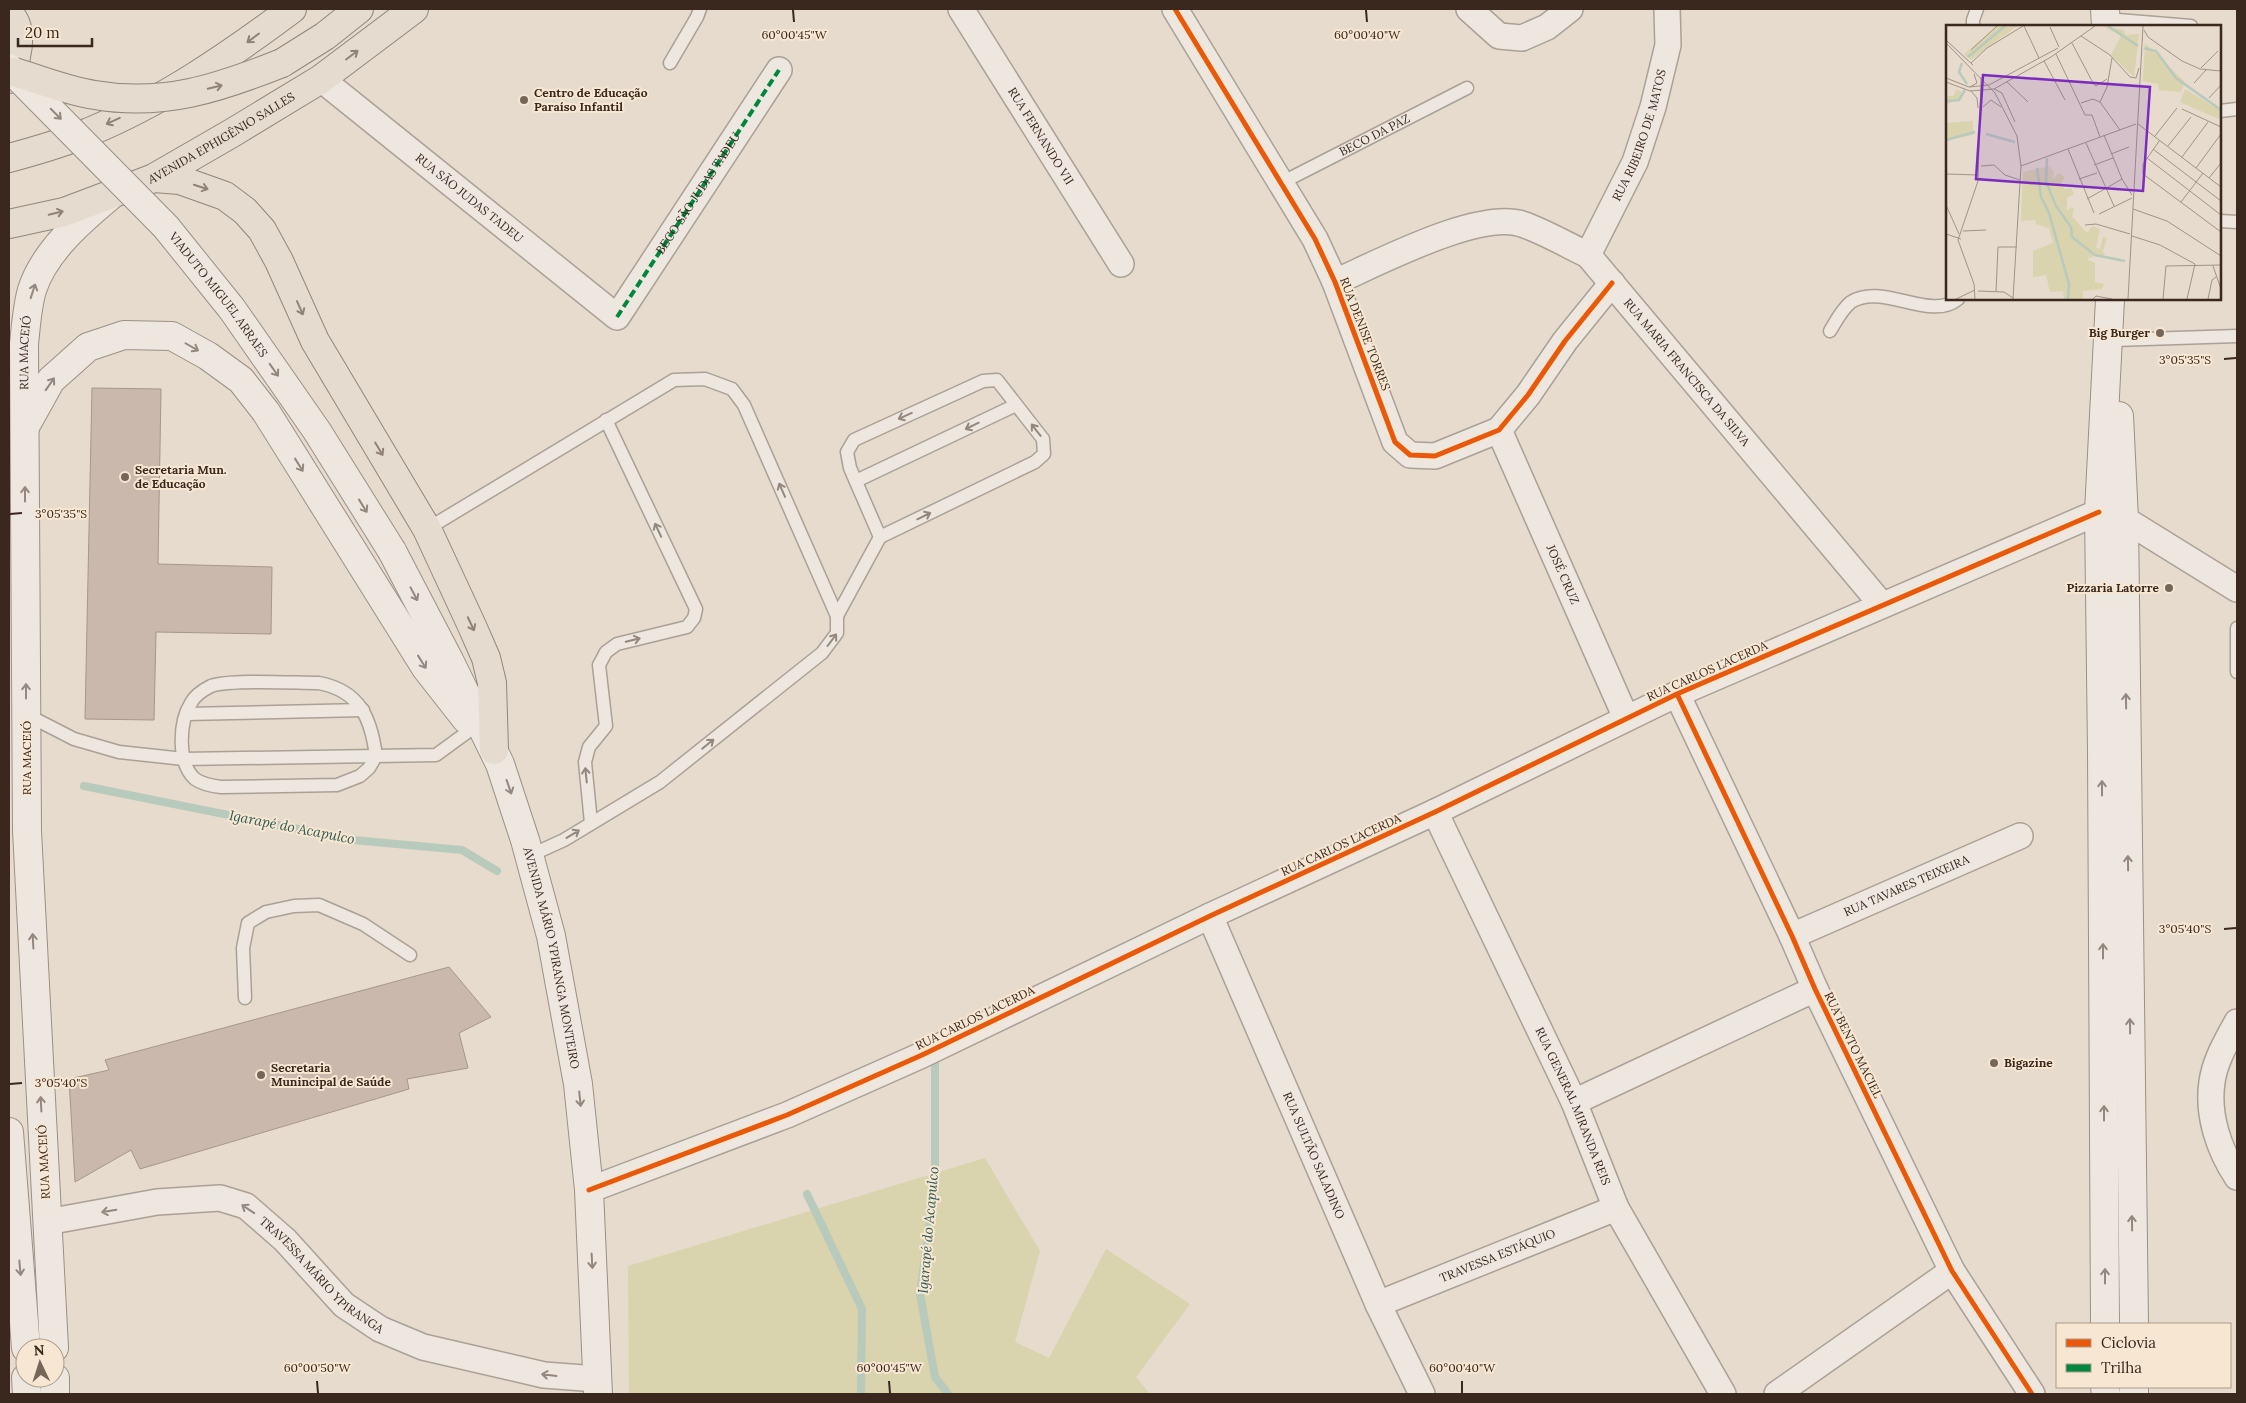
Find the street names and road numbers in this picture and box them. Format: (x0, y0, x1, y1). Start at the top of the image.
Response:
street label: RUA RIBEIRO DE MATOS (1609, 67, 1669, 203)
street label: RUA FERNANDO VII (1005, 84, 1077, 187)
street label: AVENIDA EPHIGÊNIO SALLES (145, 89, 298, 187)
street label: BECO DA PAZ (1337, 111, 1412, 159)
street label: BECO SÃO JUDAS TADEU (652, 129, 743, 257)
street label: RUA SÃO JUDAS TADEU (413, 150, 526, 245)
street label: VIADUTO MIGUEL ARRAES (165, 228, 271, 360)
street label: RUA DENISE TORRES (1337, 275, 1394, 393)
street label: RUA MARIA FRANCISCA DA SILVA (1621, 295, 1754, 449)
street label: RUA MACEIÓ (16, 315, 34, 390)
street label: JOSÉ CRUZ (1543, 541, 1583, 606)
street label: RUA CARLOS LACERDA (1644, 637, 1770, 704)
street label: RUA MACEIÓ (19, 721, 34, 795)
street label: RUA CARLOS LACERDA (1278, 810, 1404, 879)
street label: AVENIDA MÁRIO YPIRANGA MONTEIRO (520, 844, 583, 1070)
street label: RUA TAVARES TEIXEIRA (1841, 851, 1972, 919)
street label: RUA CARLOS LACERDA (913, 982, 1037, 1053)
street label: RUA BENTO MACIEL (1821, 989, 1886, 1100)
street label: RUA GENERAL MIRANDA REIS (1532, 1025, 1614, 1187)
street label: RUA SULTÃO SALADINO (1280, 1089, 1348, 1221)
street label: RUA MACEIÓ (34, 1124, 53, 1200)
street label: TRAVESSA MÁRIO YPIRANGA (257, 1213, 387, 1337)
street label: TRAVESSA ESTÁQUIO (1437, 1225, 1558, 1285)

